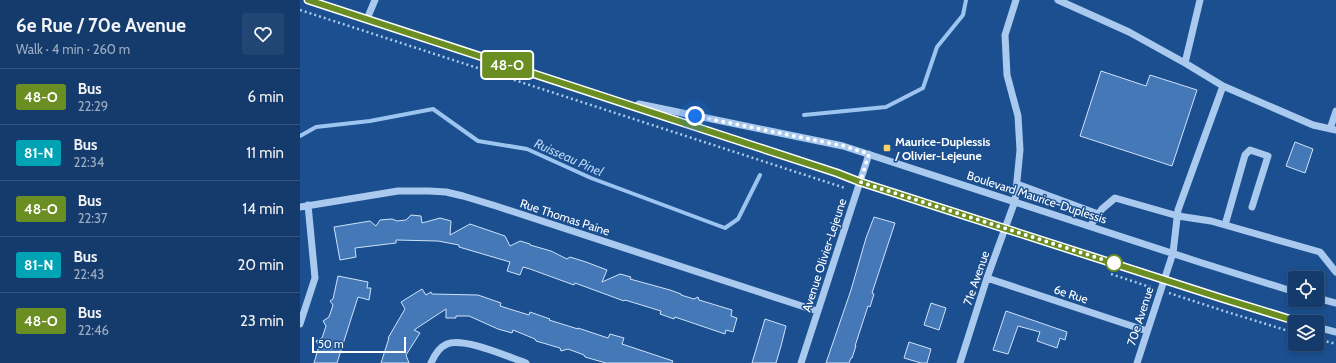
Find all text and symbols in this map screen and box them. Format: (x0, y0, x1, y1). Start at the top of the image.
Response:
button: heart (242, 13, 284, 55)
text: 6e Rue / 70e Avenue (16, 14, 186, 37)
text: Walk · 4 min · 260 m (16, 41, 130, 57)
line badge: 48-O (479, 52, 535, 78)
text: 48-O (490, 56, 524, 74)
text: Bus (78, 80, 102, 98)
text: 48-O (24, 88, 58, 106)
text: 6 min (247, 88, 284, 106)
text: 22:29 (78, 98, 108, 114)
your location (685, 106, 705, 126)
place label: Maurice-Duplessis / Olivier-Lejeune (894, 134, 990, 163)
water label: Ruisseau Pinel (532, 135, 606, 179)
text: Bus (73, 136, 97, 154)
marker: Maurice-Duplessis / Olivier-Lejeune (882, 143, 892, 153)
text: 81-N (24, 144, 53, 162)
text: 11 min (246, 144, 284, 162)
text: 22:34 (73, 154, 104, 170)
street label: Boulevard Maurice-Duplessis (965, 167, 1109, 227)
text: Bus (78, 192, 102, 210)
street label: Rue Thomas Paine (518, 195, 612, 239)
street label: Avenue Olivier-Lejeune (799, 196, 849, 314)
text: 48-O (24, 200, 58, 218)
text: 14 min (242, 200, 284, 218)
text: 22:37 (78, 210, 108, 226)
text: Bus (73, 248, 97, 266)
street label: 71e Avenue (960, 249, 992, 307)
unlabelled marker (1105, 254, 1123, 272)
text: 81-N (24, 256, 53, 274)
text: 20 min (238, 256, 284, 274)
text: 22:43 (73, 266, 104, 282)
map controls (1288, 271, 1324, 351)
button: locate (1288, 271, 1324, 307)
street label: 6e Rue (1052, 281, 1090, 307)
street label: 70e Avenue (1123, 285, 1157, 347)
text: Bus (78, 304, 102, 322)
text: 48-O (24, 312, 58, 330)
text: 23 min (240, 312, 284, 330)
button: layers (1288, 315, 1324, 351)
text: 22:46 (78, 322, 109, 338)
scale bar (312, 335, 406, 354)
text: 50 m (318, 337, 344, 351)

